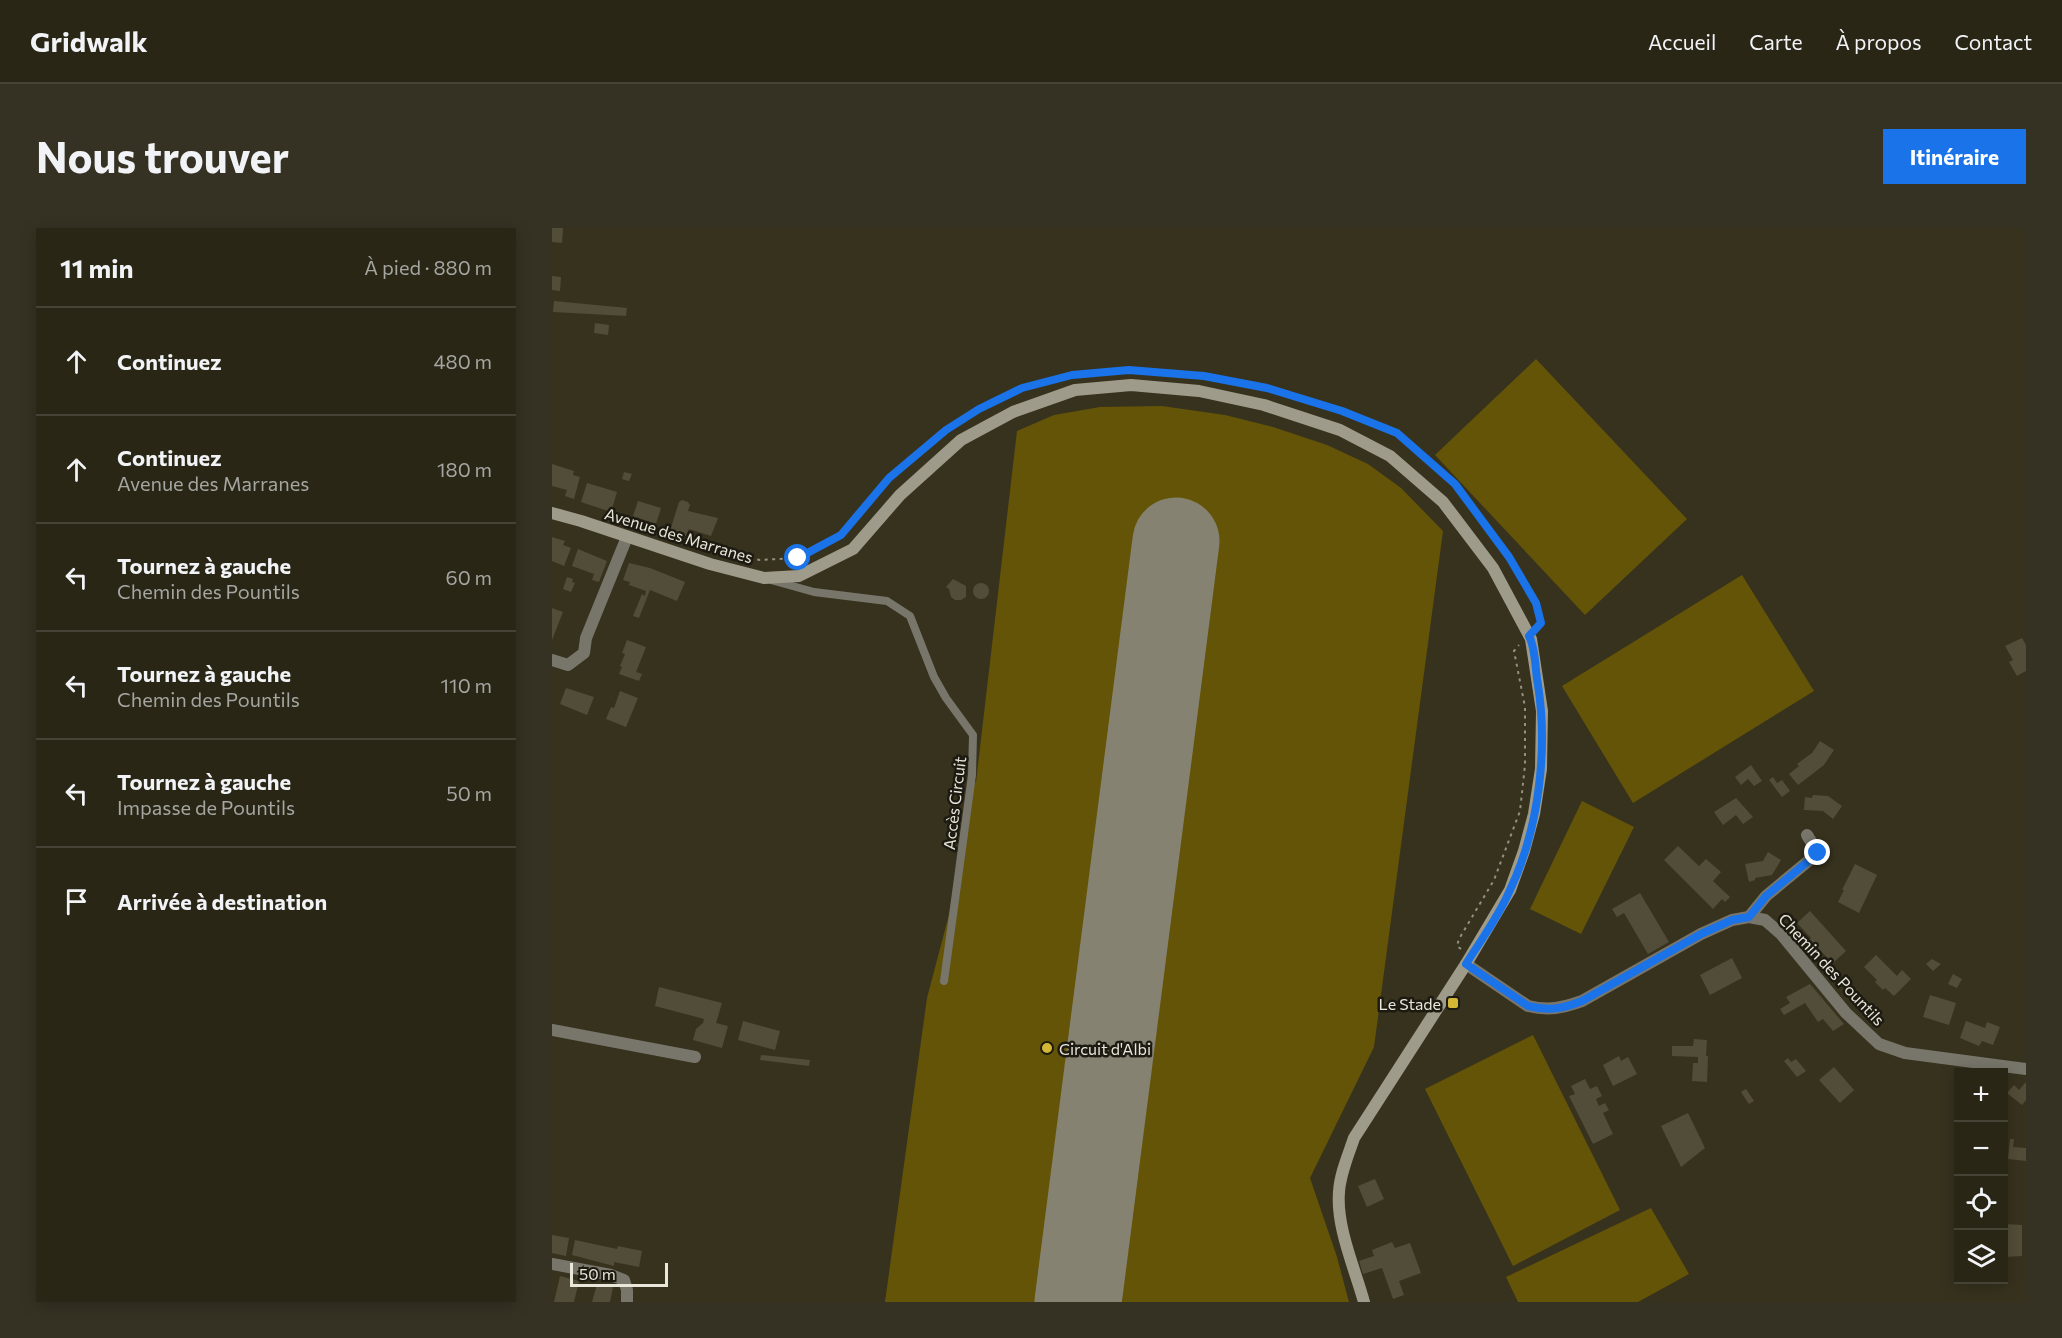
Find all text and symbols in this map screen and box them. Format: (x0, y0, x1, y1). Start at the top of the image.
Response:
text: Gridwalk (30, 24, 148, 58)
text: Accueil (1648, 29, 1716, 54)
text: Carte (1749, 29, 1803, 54)
text: À propos (1836, 29, 1921, 54)
text: Contact (1954, 29, 2032, 54)
button: Itinéraire (1883, 129, 2026, 184)
text: Nous trouver (36, 130, 289, 182)
text: 11 min (60, 252, 133, 283)
text: À pied · 880 m (364, 255, 492, 279)
icon: ahead (60, 345, 93, 378)
text: Continuez (117, 348, 222, 375)
text: 480 m (434, 349, 492, 373)
text: Continuez (117, 444, 222, 471)
icon: ahead (60, 453, 93, 486)
text: 180 m (437, 457, 492, 481)
text: Avenue des Marranes (117, 471, 309, 495)
street label: Avenue des Marranes (603, 503, 755, 567)
route start (784, 544, 810, 570)
text: Tournez à gauche (117, 552, 291, 579)
icon: left (60, 561, 93, 594)
text: 60 m (446, 565, 492, 589)
text: Chemin des Pountils (117, 579, 300, 603)
text: Tournez à gauche (117, 660, 291, 687)
icon: left (60, 669, 93, 702)
text: 110 m (441, 673, 492, 697)
text: Chemin des Pountils (117, 687, 300, 711)
street label: Accès Circuit (939, 755, 969, 851)
text: Tournez à gauche (117, 768, 291, 795)
icon: left (60, 777, 93, 810)
text: 50 m (446, 781, 492, 805)
text: Impasse de Pountils (117, 795, 295, 819)
route end (1804, 839, 1830, 865)
icon: arrive (60, 885, 93, 918)
text: Arrivée à destination (117, 888, 327, 915)
street label: Chemin des Pountils (1775, 909, 1889, 1029)
place label: Le Stade (1379, 994, 1441, 1013)
marker: Le Stade (1446, 996, 1460, 1010)
place label: Circuit d'Albi (1059, 1039, 1151, 1058)
marker: Circuit d'Albi (1040, 1041, 1054, 1055)
map controls (1954, 1068, 2008, 1284)
button: + (1954, 1068, 2008, 1122)
button: − (1954, 1122, 2008, 1176)
button: locate (1954, 1176, 2008, 1230)
button: layers (1954, 1230, 2008, 1284)
scale bar (570, 1260, 668, 1288)
text: 50 m (579, 1264, 616, 1283)

